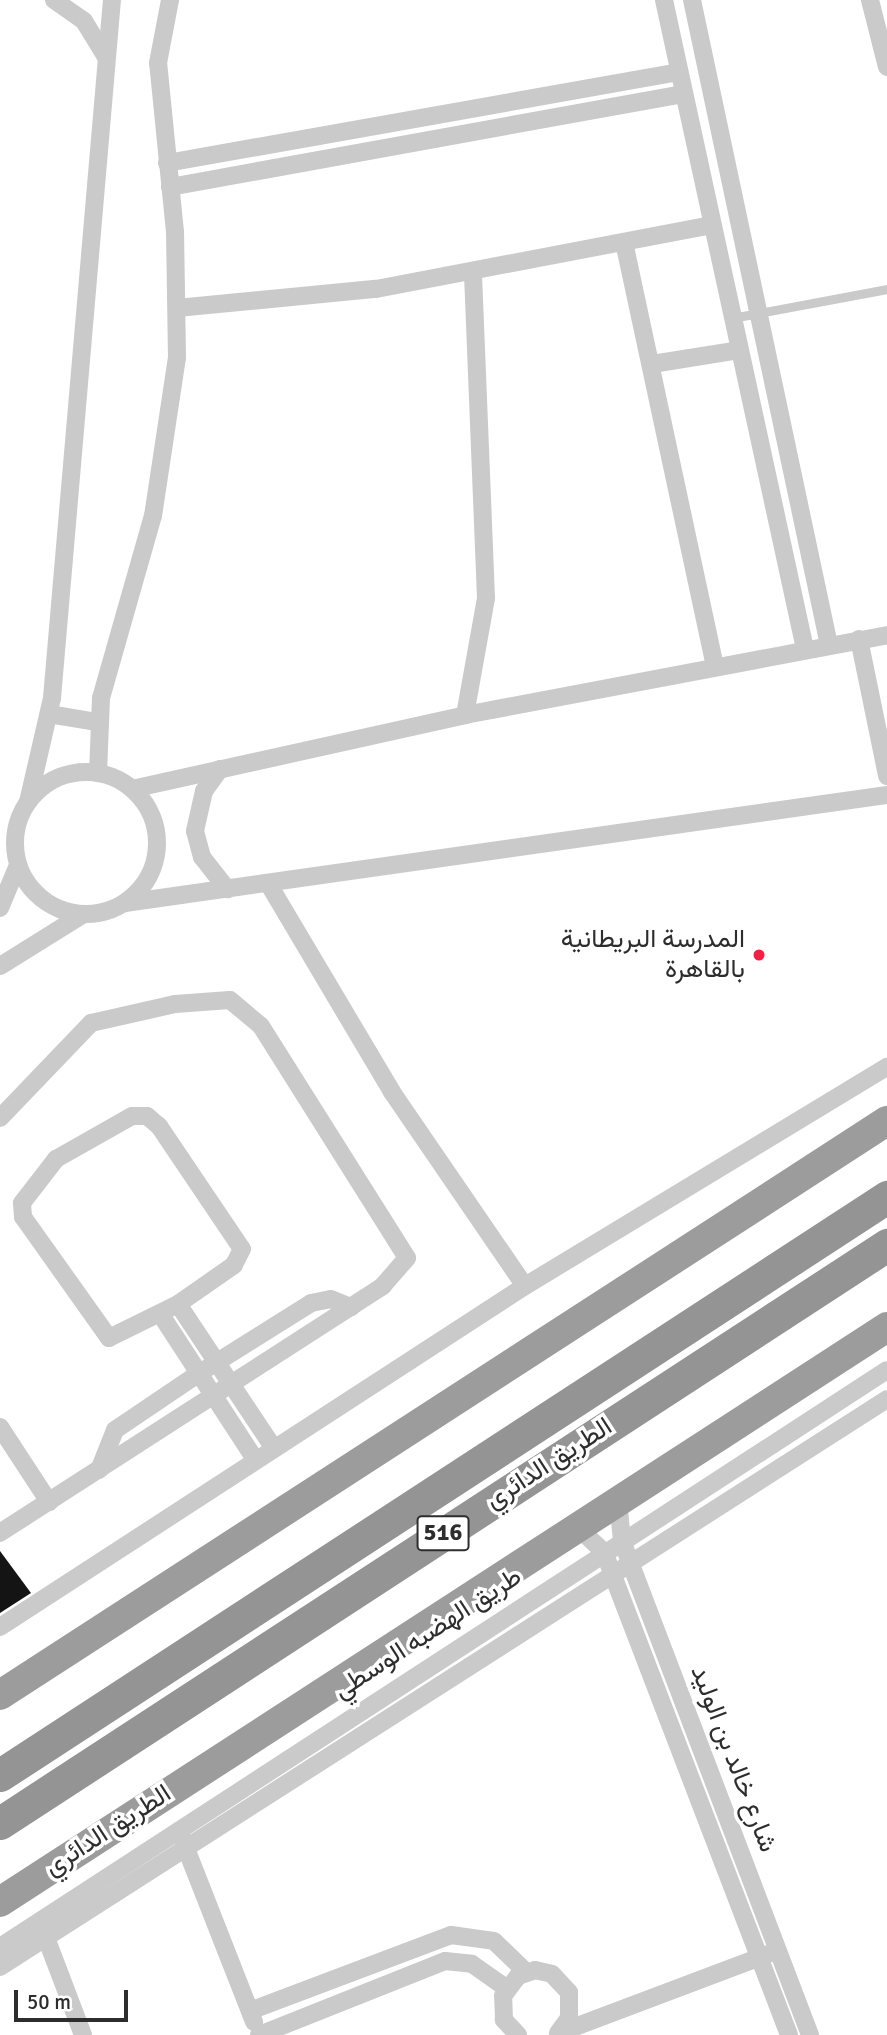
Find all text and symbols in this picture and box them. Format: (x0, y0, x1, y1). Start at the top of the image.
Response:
place label: المدرسة البريطانية بالقاهرة (561, 924, 745, 986)
marker: المدرسة البريطانية بالقاهرة (751, 947, 767, 963)
street label: الطريق الدائري (480, 1412, 618, 1516)
road number: 516 (415, 1512, 471, 1554)
street label: طريق الهضبه الوسطي (328, 1562, 528, 1706)
street label: شارع خالد بن الوليد (683, 1661, 783, 1857)
street label: الطريق الدائري (39, 1779, 177, 1883)
scale bar (18, 1976, 131, 2020)
text: 50 m (27, 1989, 71, 2015)

